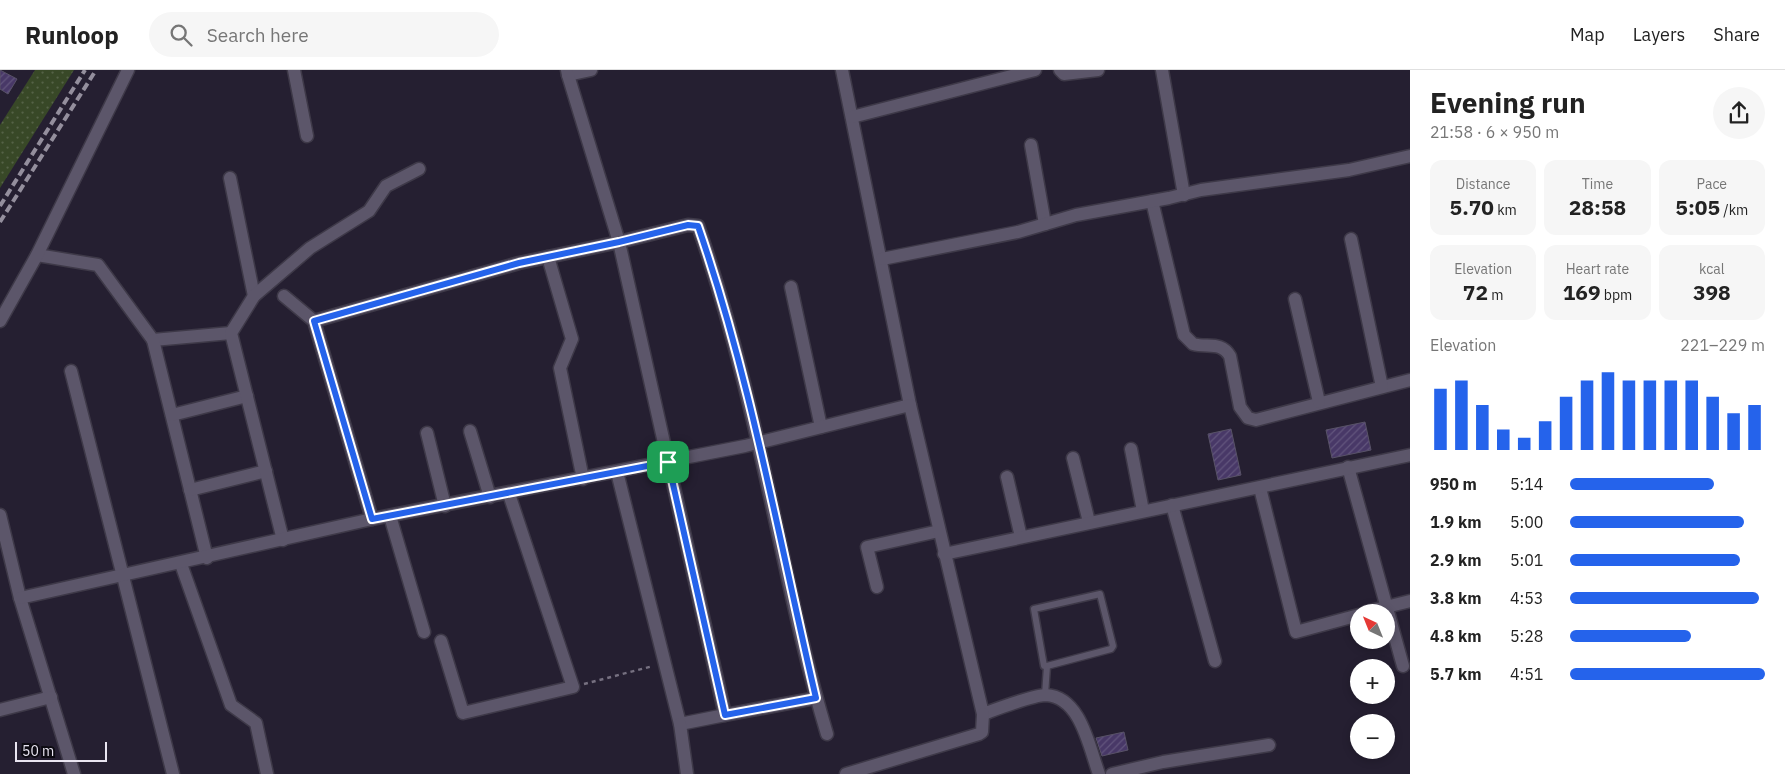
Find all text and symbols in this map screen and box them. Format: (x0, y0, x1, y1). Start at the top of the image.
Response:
search box (149, 12, 499, 57)
text: Runloop (25, 19, 119, 51)
icon: search (167, 21, 195, 49)
text: Search here (207, 23, 309, 47)
text: Map (1570, 23, 1605, 46)
text: Layers (1633, 23, 1685, 46)
text: Share (1713, 23, 1760, 46)
text: Evening run (1430, 84, 1586, 121)
button: share (1713, 87, 1765, 139)
text: 21:58 · 6 × 950 m (1430, 122, 1559, 142)
text: Distance (1456, 175, 1510, 193)
text: Time (1582, 175, 1613, 193)
text: Pace (1697, 175, 1727, 193)
text: 5.70 (1450, 193, 1494, 221)
text: 28:58 (1569, 193, 1626, 221)
text: 5:05 (1675, 193, 1720, 221)
text: km (1494, 201, 1517, 219)
text: /km (1720, 201, 1748, 219)
text: Elevation (1454, 260, 1512, 278)
text: Heart rate (1566, 260, 1629, 278)
text: kcal (1699, 260, 1725, 278)
text: 72 (1463, 278, 1488, 306)
text: 169 (1563, 278, 1601, 306)
text: 398 (1693, 278, 1731, 306)
text: m (1488, 286, 1504, 304)
text: bpm (1601, 286, 1632, 304)
text: Elevation (1430, 335, 1496, 355)
text: 221–229 m (1680, 335, 1765, 355)
pin (647, 441, 689, 483)
icon: arrive (654, 448, 682, 476)
text: 950 m (1430, 474, 1477, 494)
text: 5:14 (1510, 474, 1543, 494)
text: 1.9 km (1430, 512, 1481, 532)
text: 5:00 (1510, 512, 1543, 532)
text: 2.9 km (1430, 550, 1481, 570)
text: 5:01 (1510, 550, 1543, 570)
text: 3.8 km (1430, 588, 1481, 608)
text: 4:53 (1510, 588, 1543, 608)
north arrow (1350, 604, 1395, 649)
map controls (1350, 604, 1395, 759)
text: 4.8 km (1430, 626, 1481, 646)
text: 5:28 (1510, 626, 1543, 646)
button: + (1350, 659, 1395, 704)
text: 5.7 km (1430, 664, 1481, 684)
text: 4:51 (1510, 664, 1543, 684)
button: − (1350, 714, 1395, 759)
scale bar (15, 739, 108, 762)
text: 50 m (22, 742, 54, 760)

